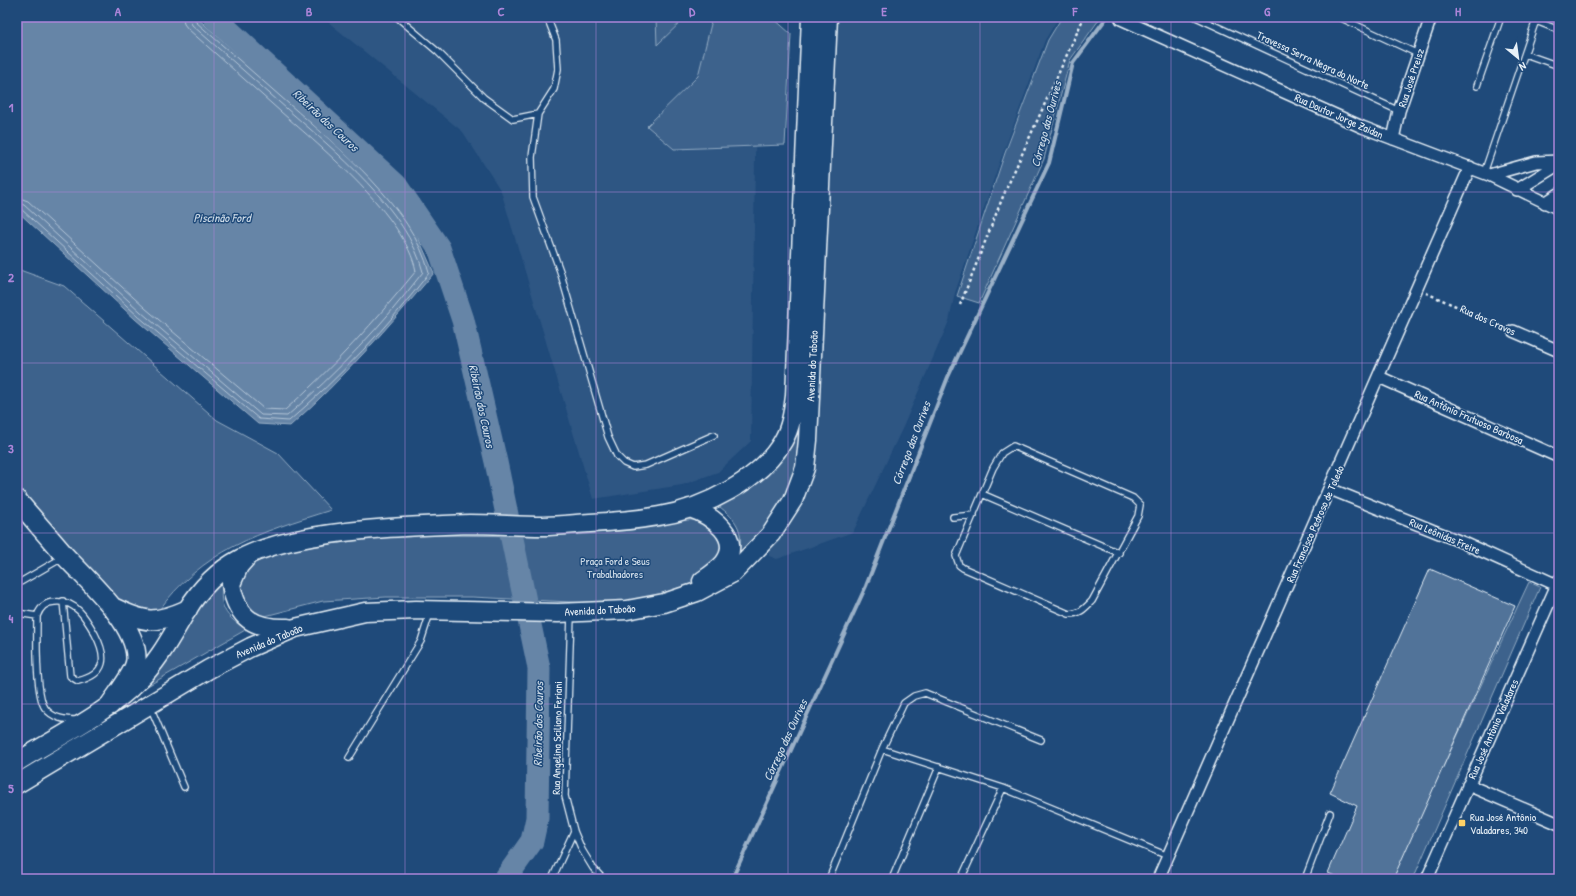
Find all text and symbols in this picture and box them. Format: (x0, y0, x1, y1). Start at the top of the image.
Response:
text: A (115, 2, 122, 20)
text: B (306, 2, 313, 20)
text: C (497, 2, 505, 20)
text: D (689, 2, 696, 20)
text: E (881, 2, 887, 20)
text: F (1072, 2, 1079, 20)
text: G (1264, 2, 1271, 20)
text: H (1455, 2, 1461, 20)
street label: Travessa Serra Negra do Norte (1254, 28, 1372, 93)
north arrow (1498, 38, 1538, 78)
street label: Rua José Preisz (1395, 46, 1427, 109)
text: N (1517, 59, 1529, 74)
water label: Córrego das Ourives (1026, 78, 1066, 169)
water label: Ribeirão dos Couros (289, 85, 364, 156)
street label: Rua Doutor Jorge Zaidan (1292, 90, 1386, 142)
text: 1 (9, 98, 14, 116)
water label: Piscinão Ford (194, 209, 253, 226)
text: 2 (8, 268, 15, 286)
street label: Rua dos Cravos (1458, 302, 1518, 338)
street label: Avenida do Taboão (803, 330, 821, 402)
water label: Ribeirão dos Couros (465, 363, 499, 451)
street label: Rua Antônio Frutuoso Barbosa (1413, 387, 1526, 448)
water label: Córrego das Ourives (887, 398, 935, 487)
text: 3 (8, 439, 14, 457)
street label: Rua Francisco Pedroso de Toledo (1283, 463, 1347, 585)
street label: Rua Leônidas Freire (1407, 515, 1483, 557)
park label: Praça Ford e Seus Trabalhadores (580, 554, 650, 581)
street label: Avenida do Taboão (564, 601, 636, 619)
text: 4 (9, 609, 14, 627)
street label: Avenida do Taboão (234, 620, 305, 661)
street label: Rua José Antônio Valadares (1465, 677, 1521, 781)
water label: Ribeirão dos Couros (529, 680, 547, 766)
street label: Rua Angelina Sciliano Feriani (549, 681, 565, 795)
water label: Córrego das Ourives (759, 695, 812, 784)
text: 5 (8, 779, 14, 797)
place label: Rua José Antônio Valadares, 340 (1470, 810, 1537, 837)
marker: Rua José Antônio Valadares, 340 (1457, 818, 1467, 828)

